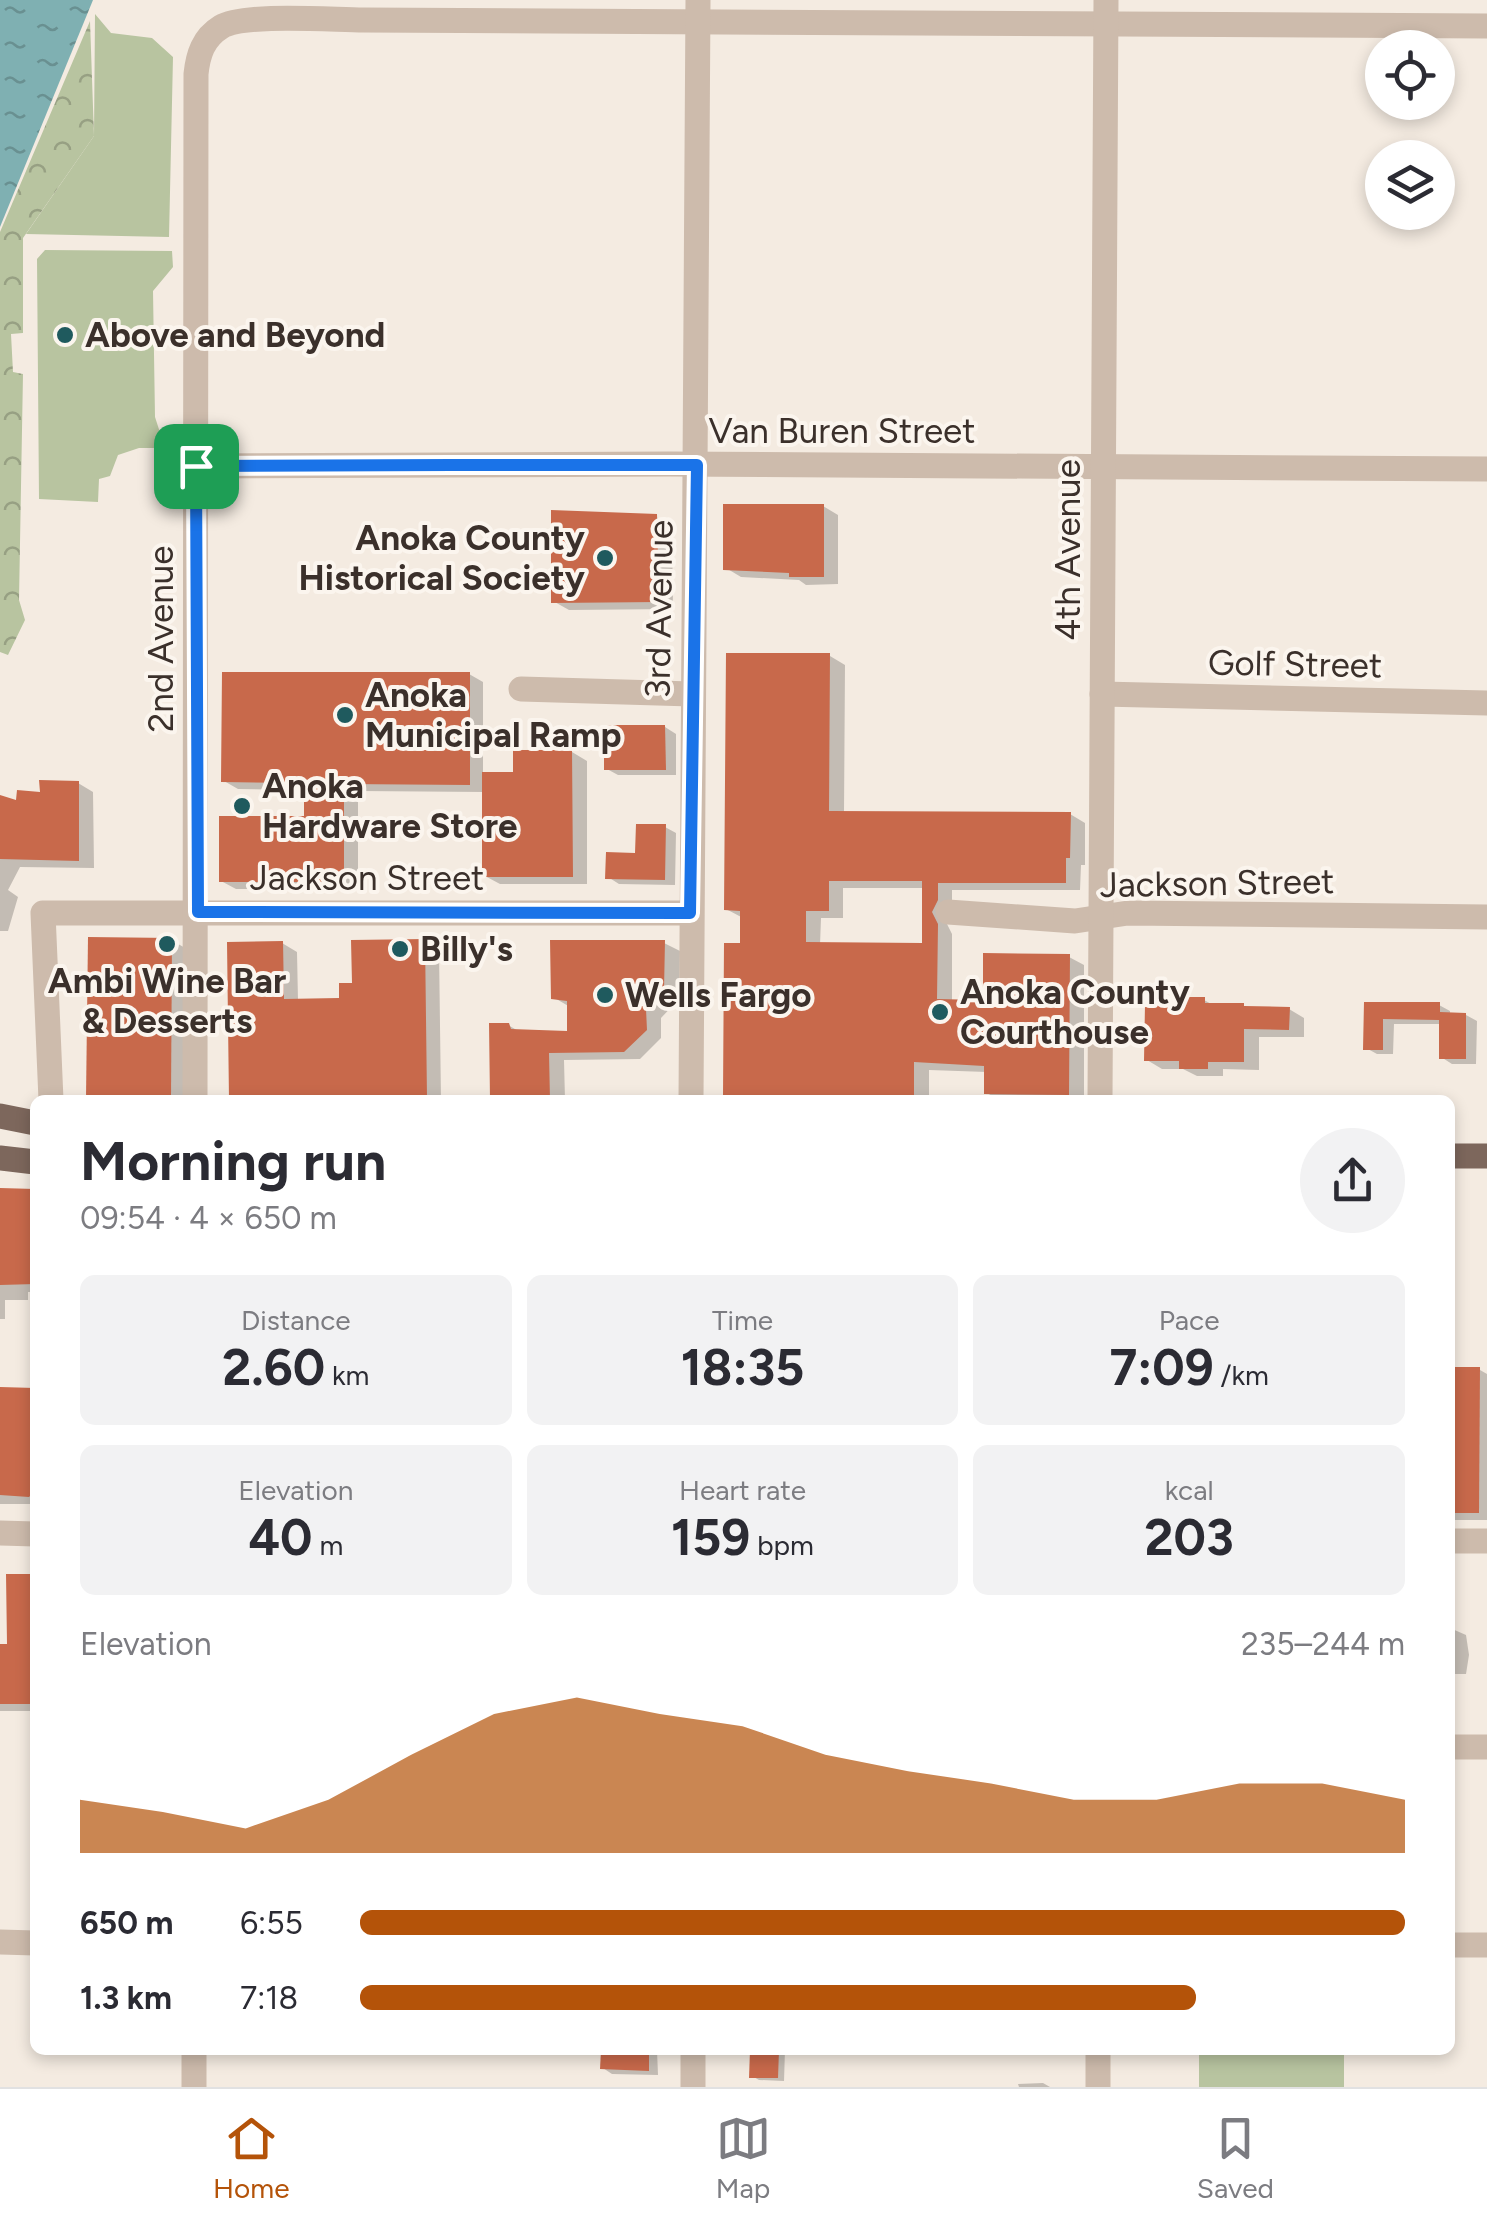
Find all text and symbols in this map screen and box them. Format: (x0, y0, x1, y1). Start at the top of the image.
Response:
map controls (1365, 30, 1455, 230)
button: locate (1365, 30, 1455, 120)
button: layers (1365, 140, 1455, 230)
place label: Above and Beyond (85, 314, 385, 356)
marker: Above and Beyond (54, 324, 76, 346)
street label: Van Buren Street (709, 410, 975, 452)
pin (154, 424, 239, 509)
icon: arrive (169, 439, 224, 494)
street label: 4th Avenue (1047, 459, 1089, 641)
place label: Anoka County Historical Society (299, 517, 586, 599)
street label: 3rd Avenue (636, 519, 682, 699)
street label: 2nd Avenue (140, 546, 182, 732)
marker: Anoka County Historical Society (594, 547, 616, 569)
street label: Golf Street (1208, 641, 1382, 687)
place label: Anoka Municipal Ramp (365, 674, 622, 756)
marker: Anoka Municipal Ramp (334, 704, 356, 726)
place label: Anoka Hardware Store (262, 765, 517, 847)
marker: Anoka Hardware Store (231, 795, 253, 817)
street label: Jackson Street (250, 857, 484, 899)
street label: Jackson Street (1099, 860, 1335, 906)
place label: Billy's (420, 928, 513, 970)
marker: Ambi Wine Bar & Desserts (156, 933, 178, 955)
marker: Billy's (389, 938, 411, 960)
place label: Ambi Wine Bar & Desserts (48, 960, 286, 1042)
place label: Anoka County Courthouse (960, 971, 1191, 1053)
place label: Wells Fargo (625, 974, 812, 1016)
marker: Wells Fargo (594, 984, 616, 1006)
marker: Anoka County Courthouse (929, 1001, 951, 1023)
text: Morning run (80, 1128, 386, 1194)
button: share (1300, 1128, 1405, 1233)
text: 09:54 · 4 × 650 m (80, 1199, 337, 1237)
text: Distance (241, 1303, 351, 1337)
text: Time (712, 1303, 773, 1337)
text: Pace (1159, 1303, 1219, 1337)
text: 2.60 (222, 1337, 325, 1398)
text: 18:35 (681, 1337, 804, 1398)
text: 7:09 (1109, 1337, 1214, 1398)
text: km (325, 1358, 369, 1392)
text: /km (1214, 1358, 1269, 1392)
text: Elevation (238, 1473, 353, 1507)
text: Heart rate (679, 1473, 806, 1507)
text: kcal (1165, 1473, 1214, 1507)
text: 40 (248, 1507, 312, 1568)
text: 159 (671, 1507, 750, 1568)
text: 203 (1145, 1507, 1234, 1568)
text: m (312, 1528, 343, 1562)
text: bpm (750, 1528, 814, 1562)
text: Elevation (80, 1625, 212, 1663)
text: 235–244 m (1241, 1625, 1405, 1663)
text: 650 m (80, 1904, 173, 1942)
text: 6:55 (240, 1904, 303, 1942)
text: 1.3 km (80, 1979, 172, 2017)
text: 7:18 (240, 1979, 298, 2017)
tab: Home (213, 2111, 289, 2205)
tab: Map (716, 2111, 771, 2205)
tab: Saved (1197, 2111, 1274, 2205)

